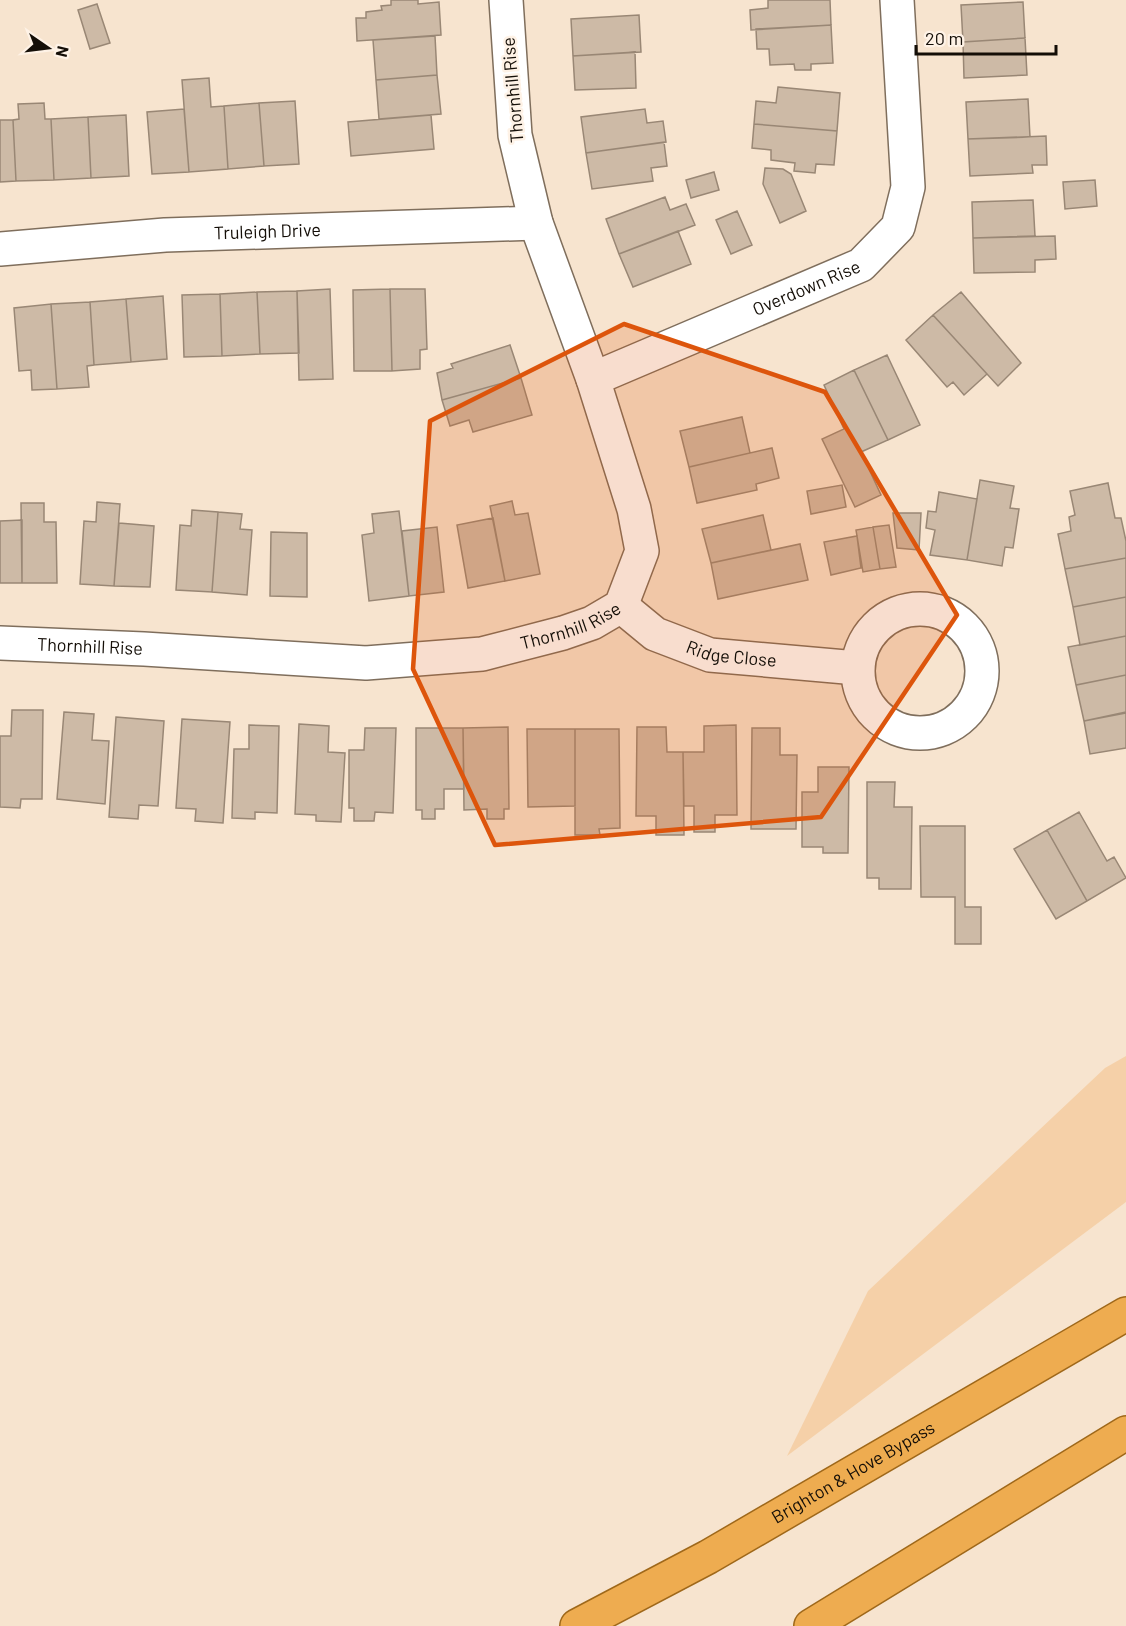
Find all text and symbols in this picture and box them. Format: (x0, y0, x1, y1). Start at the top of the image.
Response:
north arrow (18, 18, 78, 78)
scale bar (916, 18, 1056, 56)
text: 20 m (925, 27, 963, 49)
street label: Thornhill Rise (496, 36, 528, 144)
text: N (53, 44, 74, 59)
street label: Truleigh Drive (214, 218, 321, 243)
street label: Overdown Rise (749, 255, 863, 320)
street label: Thornhill Rise (518, 597, 624, 654)
street label: Thornhill Rise (37, 633, 143, 659)
street label: Ridge Close (683, 635, 778, 671)
street label: Brighton & Hove Bypass (767, 1416, 938, 1528)

